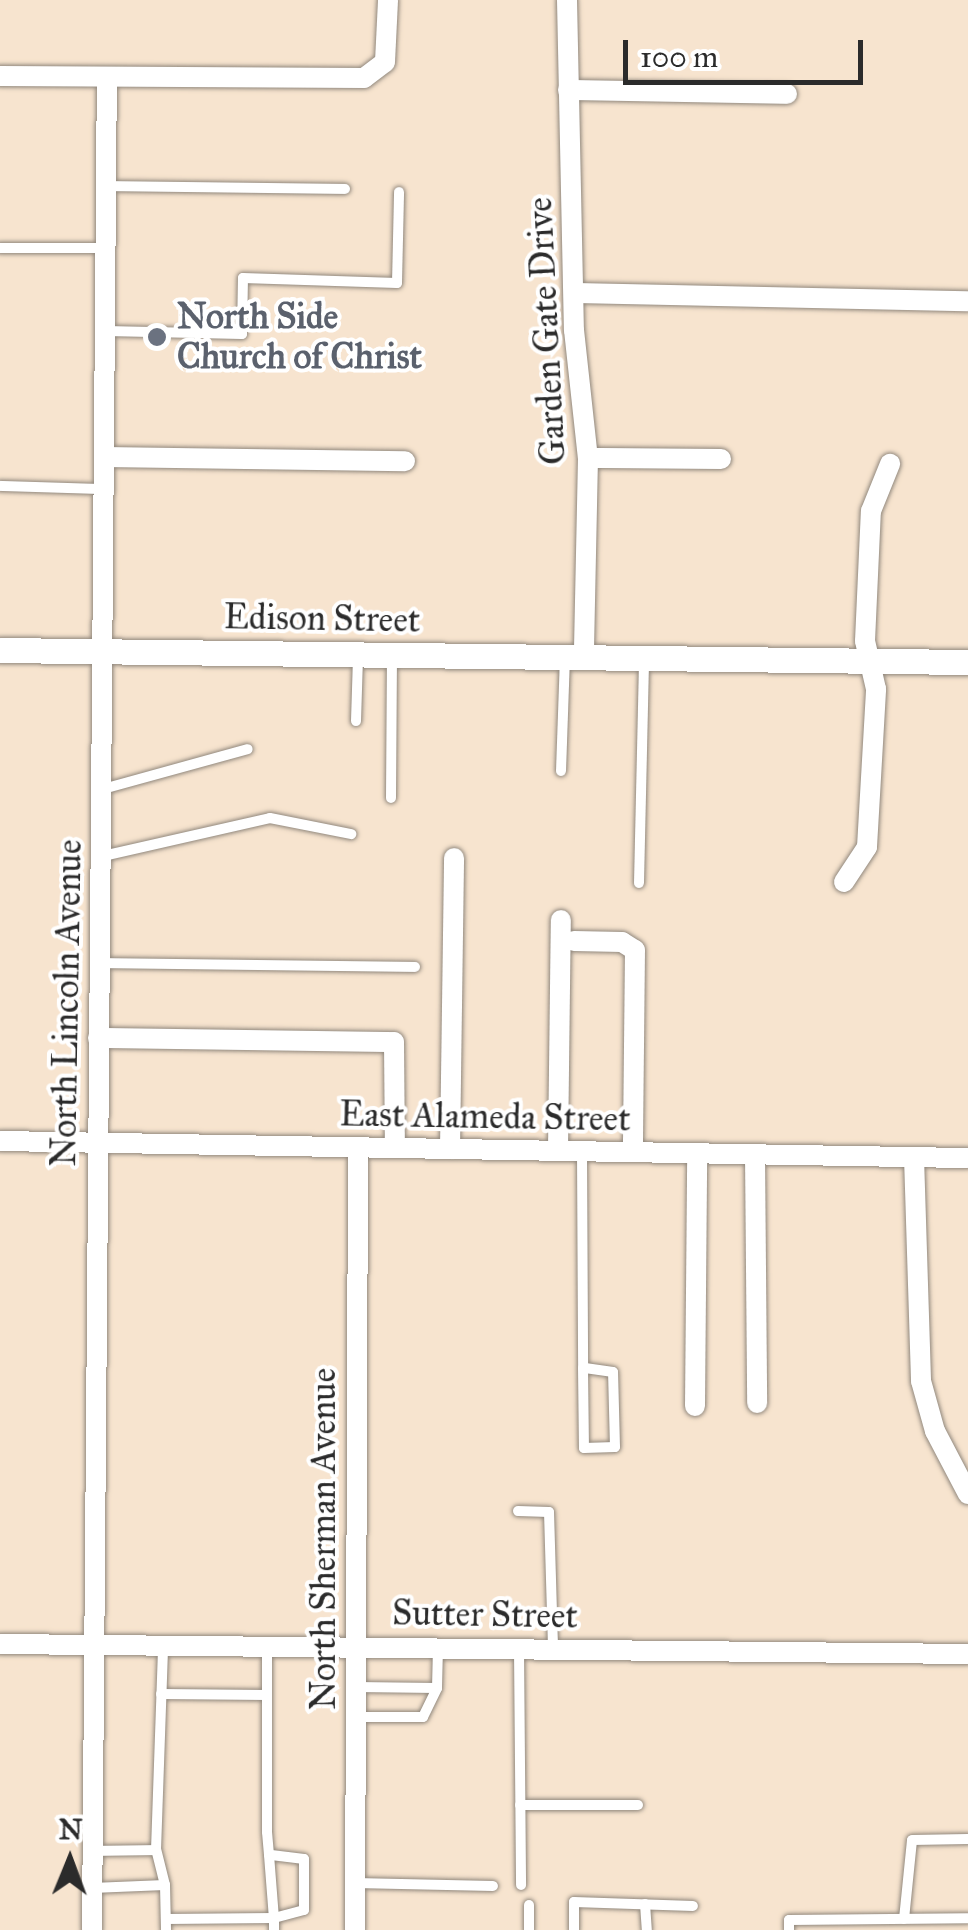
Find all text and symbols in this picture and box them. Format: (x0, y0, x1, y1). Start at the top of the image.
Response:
scale bar (628, 20, 868, 82)
text: 100 m (640, 39, 718, 75)
street label: Garden Gate Drive (519, 196, 575, 466)
place label: North Side Church of Christ (177, 296, 422, 378)
marker: North Side Church of Christ (146, 326, 168, 348)
street label: Edison Street (223, 596, 421, 642)
street label: North Lincoln Avenue (43, 839, 91, 1167)
street label: East Alameda Street (339, 1093, 631, 1141)
street label: North Sherman Avenue (303, 1368, 345, 1710)
street label: Sutter Street (392, 1592, 578, 1638)
north arrow (20, 1810, 120, 1910)
text: N (58, 1812, 83, 1847)

